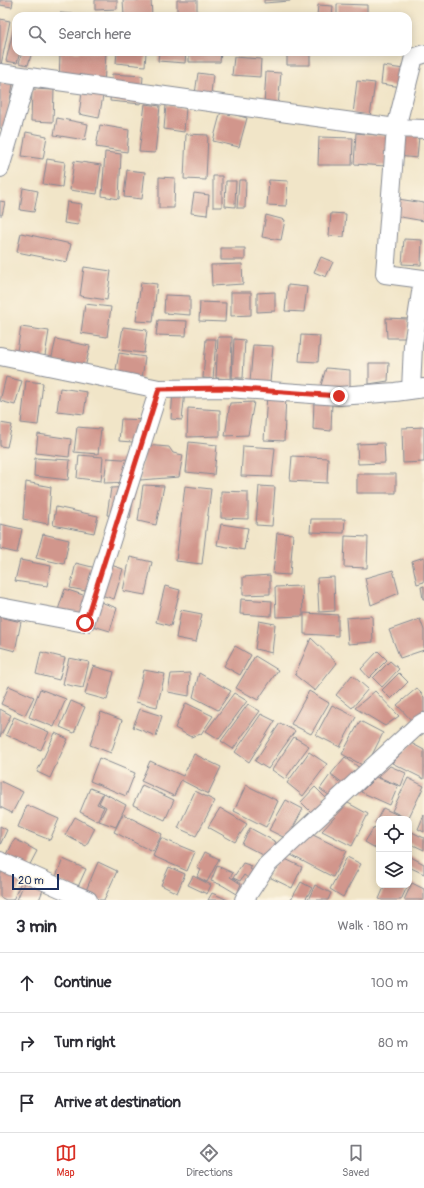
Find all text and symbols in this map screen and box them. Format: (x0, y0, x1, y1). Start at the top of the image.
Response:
search box (12, 12, 412, 56)
icon: search (26, 23, 48, 45)
text: Search here (58, 25, 131, 44)
route end (330, 387, 348, 405)
route start (76, 614, 94, 632)
map controls (376, 816, 412, 888)
button: locate (376, 816, 412, 852)
button: layers (376, 852, 412, 888)
scale bar (12, 872, 59, 891)
text: 20 m (18, 874, 44, 887)
text: 3 min (16, 916, 57, 937)
text: Walk · 180 m (338, 918, 408, 934)
icon: ahead (16, 972, 38, 994)
text: Continue (54, 973, 112, 992)
text: 100 m (371, 975, 408, 991)
icon: right (16, 1032, 38, 1054)
text: Turn right (54, 1033, 115, 1052)
text: 80 m (378, 1035, 408, 1051)
icon: arrive (16, 1092, 38, 1114)
text: Arrive at destination (54, 1093, 181, 1112)
tab: Map (55, 1142, 77, 1179)
tab: Directions (186, 1142, 233, 1179)
tab: Saved (342, 1142, 369, 1179)

